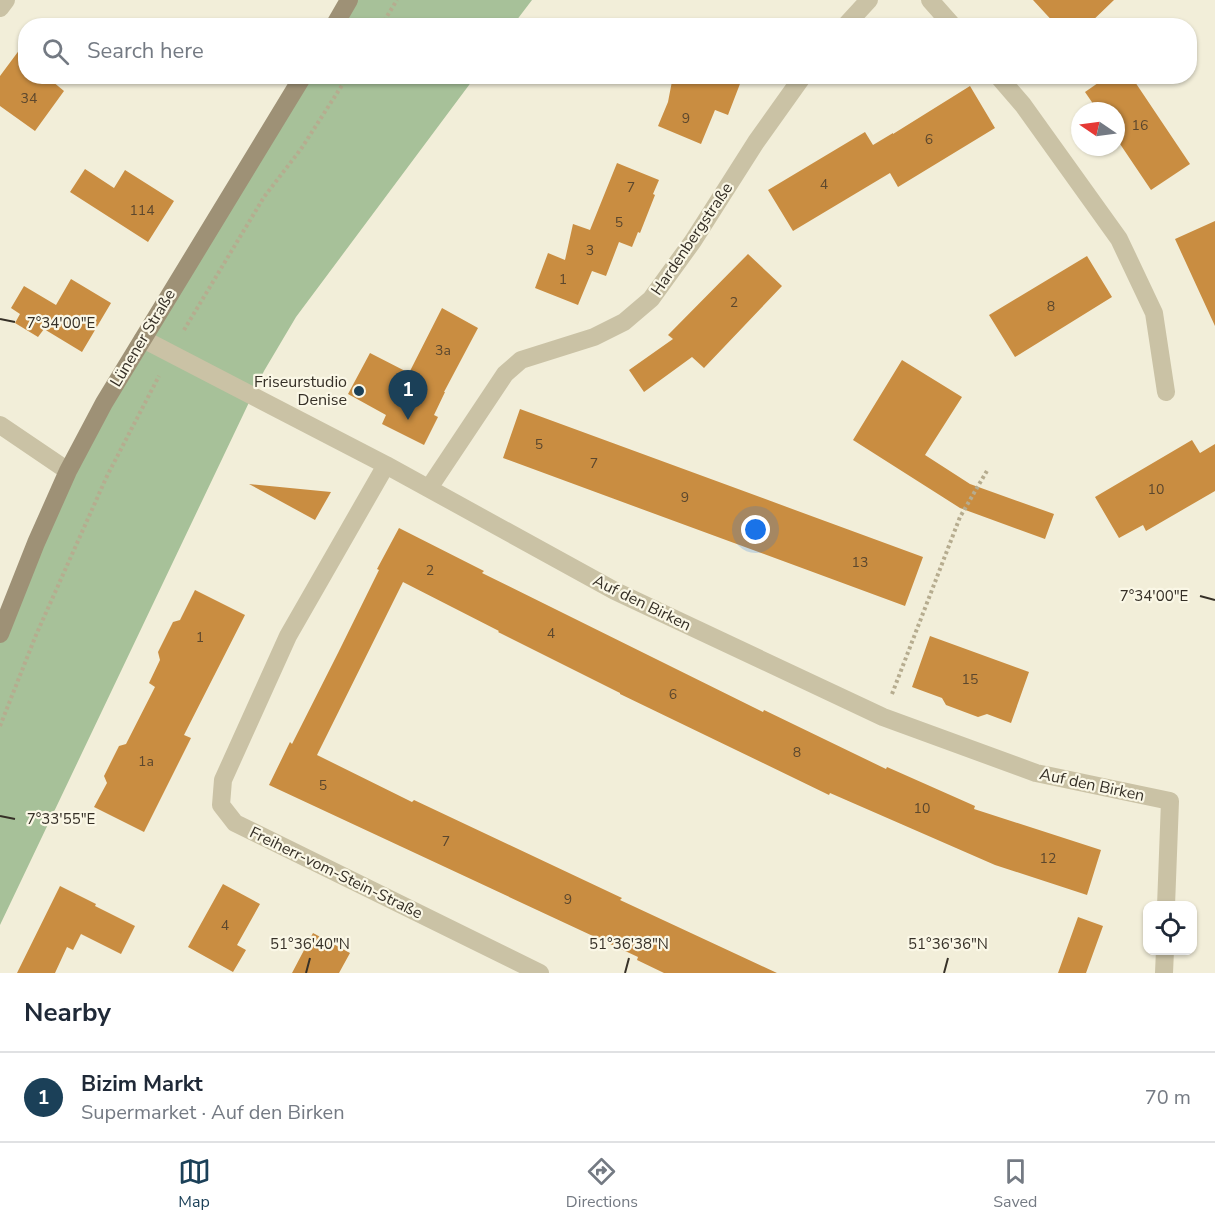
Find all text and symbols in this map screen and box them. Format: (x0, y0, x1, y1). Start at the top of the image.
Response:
search box (18, 18, 1197, 84)
icon: search (39, 35, 72, 68)
text: Search here (87, 36, 204, 66)
house number: 34 (21, 89, 37, 108)
north arrow (1071, 102, 1125, 156)
house number: 9 (682, 109, 690, 128)
house number: 16 (1132, 116, 1148, 135)
house number: 6 (925, 130, 933, 149)
house number: 4 (820, 175, 828, 194)
house number: 7 (627, 178, 635, 197)
street label: Hardenbergstraße (646, 178, 738, 300)
house number: 114 (129, 201, 155, 220)
house number: 5 (615, 213, 623, 232)
house number: 3 (586, 241, 594, 260)
house number: 1 (559, 270, 567, 289)
street label: Lünener Straße (105, 285, 181, 391)
house number: 2 (730, 293, 738, 312)
house number: 8 (1047, 297, 1055, 316)
text: 7°34'00"E (27, 313, 95, 333)
house number: 3a (435, 341, 451, 360)
pin: 1 (388, 370, 428, 420)
place label: Friseurstudio Denise (254, 371, 347, 411)
marker: Friseurstudio Denise (352, 384, 366, 398)
house number: 5 (535, 435, 543, 454)
house number: 7 (590, 454, 598, 473)
house number: 10 (1148, 480, 1164, 499)
house number: 9 (681, 488, 689, 507)
your location (741, 515, 770, 544)
house number: 13 (852, 553, 868, 572)
house number: 2 (426, 561, 434, 580)
street label: Auf den Birken (589, 570, 695, 636)
text: 7°34'00"E (1120, 586, 1188, 606)
house number: 4 (547, 624, 555, 643)
house number: 1 (196, 628, 204, 647)
house number: 15 (962, 670, 978, 689)
house number: 6 (669, 685, 677, 704)
house number: 8 (793, 743, 801, 762)
house number: 1a (138, 752, 154, 771)
street label: Auf den Birken (1037, 763, 1147, 807)
house number: 5 (319, 776, 327, 795)
house number: 10 (914, 799, 930, 818)
text: 7°33'55"E (27, 809, 95, 829)
street label: Freiherr-vom-Stein-Straße (246, 822, 426, 924)
house number: 7 (442, 832, 450, 851)
house number: 12 (1040, 849, 1056, 868)
house number: 9 (564, 890, 572, 909)
map controls (1143, 901, 1197, 955)
button: locate (1143, 901, 1197, 955)
house number: 4 (221, 916, 229, 935)
text: 51°36'40"N (270, 934, 350, 954)
text: 51°36'38"N (589, 934, 669, 954)
text: 51°36'36"N (908, 934, 988, 954)
text: Nearby (24, 995, 111, 1030)
text: Bizim Markt (81, 1069, 203, 1099)
text: 1 (38, 1084, 50, 1111)
text: 70 m (1145, 1084, 1191, 1111)
text: Supermarket · Auf den Birken (81, 1099, 345, 1126)
tab: Map (178, 1155, 211, 1213)
tab: Directions (566, 1155, 638, 1213)
tab: Saved (993, 1155, 1037, 1213)

